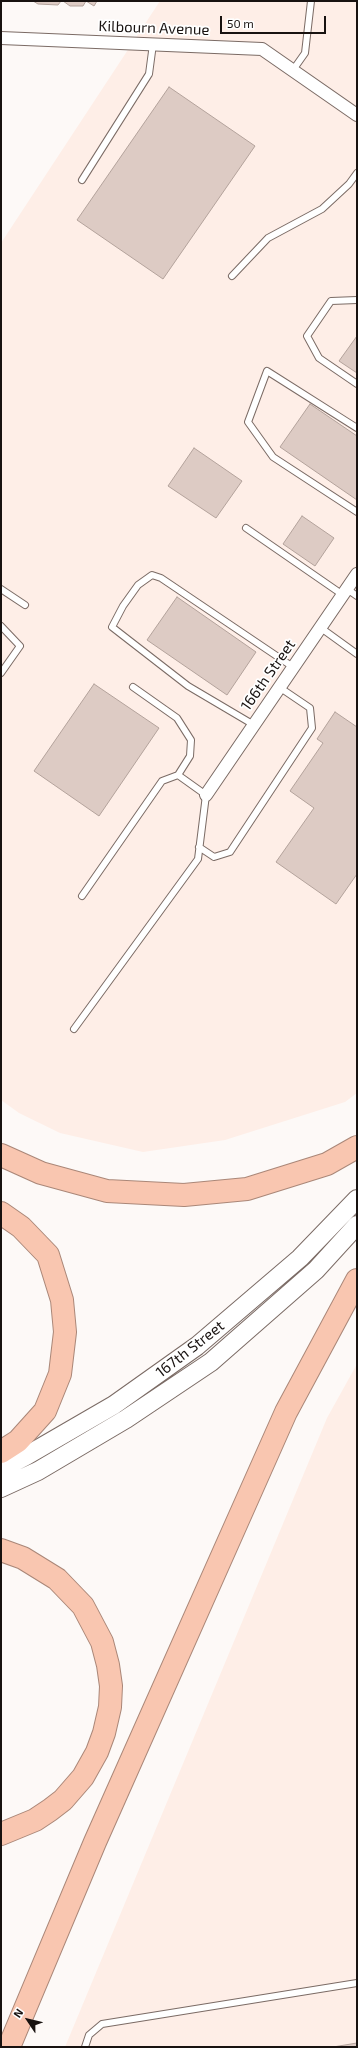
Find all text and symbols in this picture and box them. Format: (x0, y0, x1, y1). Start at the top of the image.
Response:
scale bar (222, 8, 328, 34)
text: 50 m (227, 16, 254, 30)
street label: Kilbourn Avenue (98, 17, 210, 39)
street label: 166th Street (237, 636, 299, 714)
street label: 167th Street (152, 1317, 228, 1381)
north arrow (8, 2000, 48, 2040)
text: N (10, 2006, 25, 2020)

